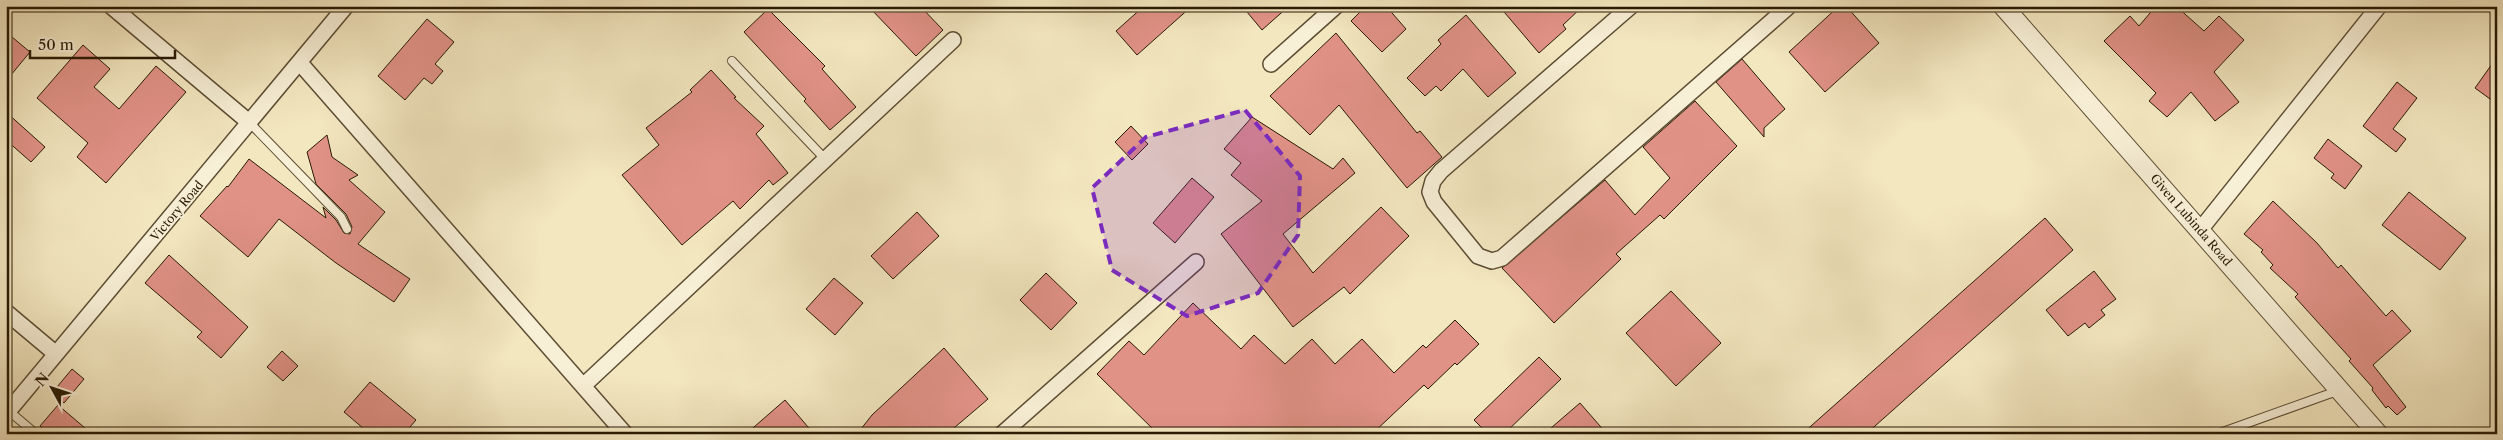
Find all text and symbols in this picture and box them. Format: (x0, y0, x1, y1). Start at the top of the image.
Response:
scale bar (30, 28, 175, 60)
text: 50 m (38, 35, 74, 54)
street label: Given Lubinda Road (2147, 171, 2236, 269)
street label: Victory Road (146, 177, 207, 245)
north arrow (28, 362, 78, 412)
text: N (31, 369, 53, 390)

